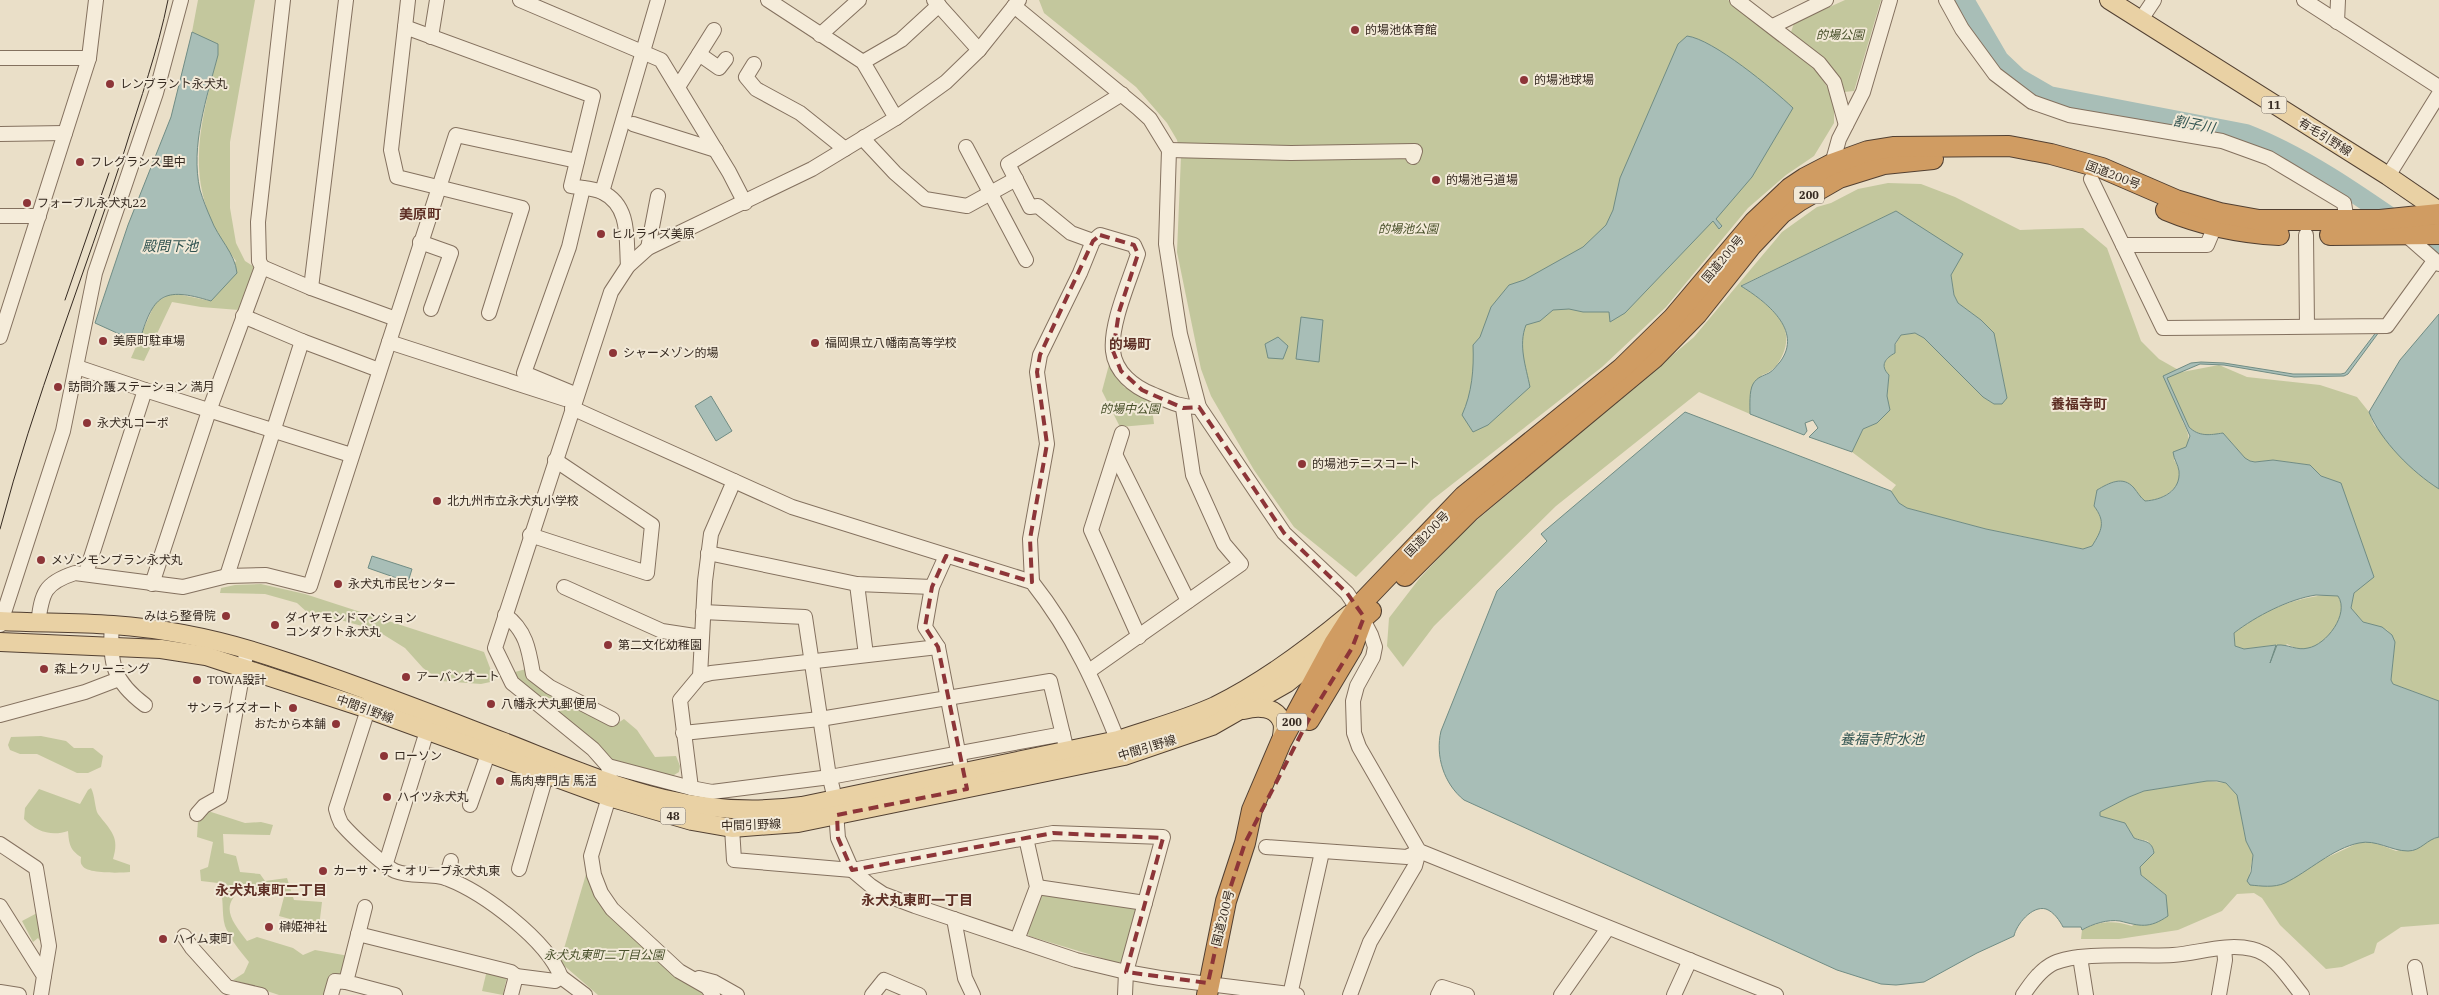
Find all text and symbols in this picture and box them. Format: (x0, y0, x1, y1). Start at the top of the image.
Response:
place label: 的場池体育館 (1365, 22, 1437, 37)
marker: 的場池体育館 (1349, 24, 1361, 36)
park label: 的場公園 (1816, 27, 1866, 42)
place label: 的場池球場 (1534, 72, 1594, 87)
marker: 的場池球場 (1518, 74, 1530, 86)
place label: レンブラント永犬丸 (120, 76, 228, 91)
marker: レンブラント永犬丸 (104, 78, 116, 90)
road number: 11 (2262, 96, 2286, 114)
water label: 割子川 (2172, 111, 2218, 137)
street label: 有毛引野線 (2296, 114, 2355, 159)
place label: フレグランス里中 (90, 154, 186, 169)
marker: フレグランス里中 (74, 156, 86, 168)
street label: 国道200号 (2084, 157, 2143, 192)
place label: 的場池弓道場 (1446, 172, 1518, 187)
marker: 的場池弓道場 (1430, 174, 1442, 186)
road number: 200 (1794, 186, 1824, 204)
place label: フォーブル永犬丸22 (37, 195, 147, 210)
marker: フォーブル永犬丸22 (21, 197, 33, 209)
district label: 美原町 (399, 205, 441, 223)
park label: 的場池公園 (1378, 221, 1440, 236)
place label: ヒルライズ美原 (611, 226, 695, 241)
marker: ヒルライズ美原 (595, 228, 607, 240)
street label: 国道200号 (1698, 232, 1747, 286)
water label: 殿問下池 (142, 237, 200, 255)
place label: 美原町駐車場 (113, 333, 185, 348)
marker: 美原町駐車場 (97, 335, 109, 347)
place label: 福岡県立八幡南高等学校 (825, 335, 957, 350)
district label: 的場町 (1109, 335, 1151, 353)
marker: 福岡県立八幡南高等学校 (809, 337, 821, 349)
place label: シャーメゾン的場 (623, 345, 719, 360)
marker: シャーメゾン的場 (607, 347, 619, 359)
place label: 訪問介護ステーション 満月 (68, 379, 215, 394)
marker: 訪問介護ステーション 満月 (52, 381, 64, 393)
district label: 養福寺町 (2051, 395, 2107, 413)
park label: 的場中公園 (1100, 401, 1162, 416)
place label: 永犬丸コーポ (97, 415, 169, 430)
marker: 永犬丸コーポ (81, 417, 93, 429)
place label: 的場池テニスコート (1312, 456, 1420, 471)
marker: 的場池テニスコート (1296, 458, 1308, 470)
place label: 北九州市立永犬丸小学校 (447, 493, 579, 508)
marker: 北九州市立永犬丸小学校 (431, 495, 443, 507)
street label: 国道200号 (1401, 508, 1452, 560)
place label: メゾンモンブラン永犬丸 (51, 552, 183, 567)
marker: メゾンモンブラン永犬丸 (35, 554, 47, 566)
place label: 永犬丸市民センター (348, 576, 456, 591)
marker: 永犬丸市民センター (332, 578, 344, 590)
place label: みはら整骨院 (144, 608, 216, 623)
marker: みはら整骨院 (220, 610, 232, 622)
place label: ダイヤモンドマンション コンダクト永犬丸 (285, 610, 417, 639)
marker: ダイヤモンドマンション コンダクト永犬丸 (269, 619, 281, 631)
place label: 第二文化幼稚園 (618, 637, 702, 652)
marker: 第二文化幼稚園 (602, 639, 614, 651)
place label: 森上クリーニング (54, 661, 150, 676)
marker: 森上クリーニング (38, 663, 50, 675)
place label: アーバンオート (416, 669, 500, 684)
marker: アーバンオート (400, 671, 412, 683)
place label: TOWA設計 (207, 672, 267, 687)
marker: TOWA設計 (191, 674, 203, 686)
street label: 中間引野線 (334, 691, 396, 726)
place label: 八幡永犬丸郵便局 (501, 696, 597, 711)
marker: 八幡永犬丸郵便局 (485, 698, 497, 710)
place label: サンライズオート (187, 700, 283, 715)
marker: サンライズオート (287, 702, 299, 714)
road number: 200 (1277, 714, 1307, 730)
place label: おたから本舗 (254, 716, 326, 731)
marker: おたから本舗 (330, 718, 342, 730)
water label: 養福寺貯水池 (1840, 730, 1926, 748)
street label: 中間引野線 (1116, 732, 1178, 763)
place label: ローソン (394, 748, 442, 763)
marker: ローソン (378, 750, 390, 762)
place label: 馬肉専門店 馬活 (510, 773, 597, 788)
marker: 馬肉専門店 馬活 (494, 775, 506, 787)
place label: ハイツ永犬丸 (397, 789, 469, 804)
marker: ハイツ永犬丸 (381, 791, 393, 803)
road number: 48 (660, 808, 686, 824)
street label: 中間引野線 (721, 816, 781, 833)
place label: カーサ・デ・オリーブ永犬丸東 (333, 863, 500, 878)
marker: カーサ・デ・オリーブ永犬丸東 (317, 865, 329, 877)
district label: 永犬丸東町二丁目 (215, 881, 327, 899)
street label: 国道200号 (1208, 888, 1237, 948)
district label: 永犬丸東町一丁目 (861, 891, 973, 909)
place label: 榊姫神社 (279, 919, 327, 934)
marker: 榊姫神社 (263, 921, 275, 933)
place label: ハイム東町 (173, 931, 233, 946)
marker: ハイム東町 (157, 933, 169, 945)
park label: 永犬丸東町二丁目公園 (544, 947, 666, 962)

